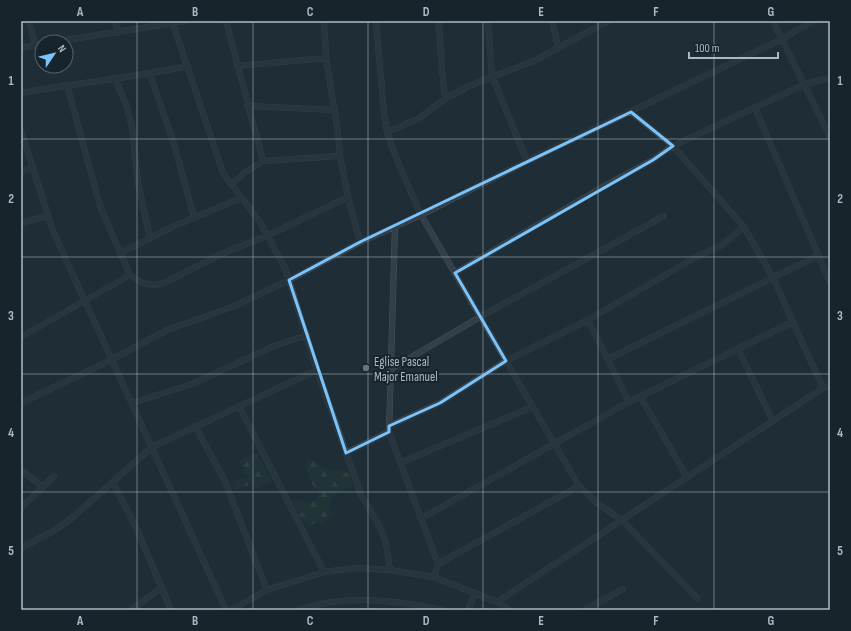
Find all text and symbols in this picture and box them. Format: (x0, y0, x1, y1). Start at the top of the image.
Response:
text: A (76, 4, 84, 20)
text: B (192, 4, 198, 20)
text: C (307, 4, 314, 20)
text: D (423, 4, 430, 20)
text: E (538, 4, 544, 20)
text: F (653, 4, 659, 20)
text: G (768, 4, 775, 20)
north arrow (34, 34, 74, 74)
scale bar (689, 34, 778, 60)
text: 100 m (695, 41, 720, 56)
text: N (55, 42, 69, 55)
text: 1 (8, 73, 14, 89)
text: 1 (837, 73, 843, 89)
text: 2 (8, 191, 14, 207)
text: 2 (837, 191, 843, 207)
text: 3 (8, 308, 14, 324)
text: 3 (837, 308, 843, 324)
place label: Eglise Pascal Major Emanuel (374, 354, 438, 385)
marker: Eglise Pascal Major Emanuel (361, 363, 371, 373)
text: 4 (8, 425, 14, 441)
text: 4 (837, 425, 843, 441)
text: 5 (8, 543, 14, 559)
text: 5 (837, 543, 843, 559)
text: A (76, 613, 84, 629)
text: B (192, 613, 198, 629)
text: C (307, 613, 314, 629)
text: D (423, 613, 430, 629)
text: E (538, 613, 544, 629)
text: F (653, 613, 659, 629)
text: G (768, 613, 775, 629)

